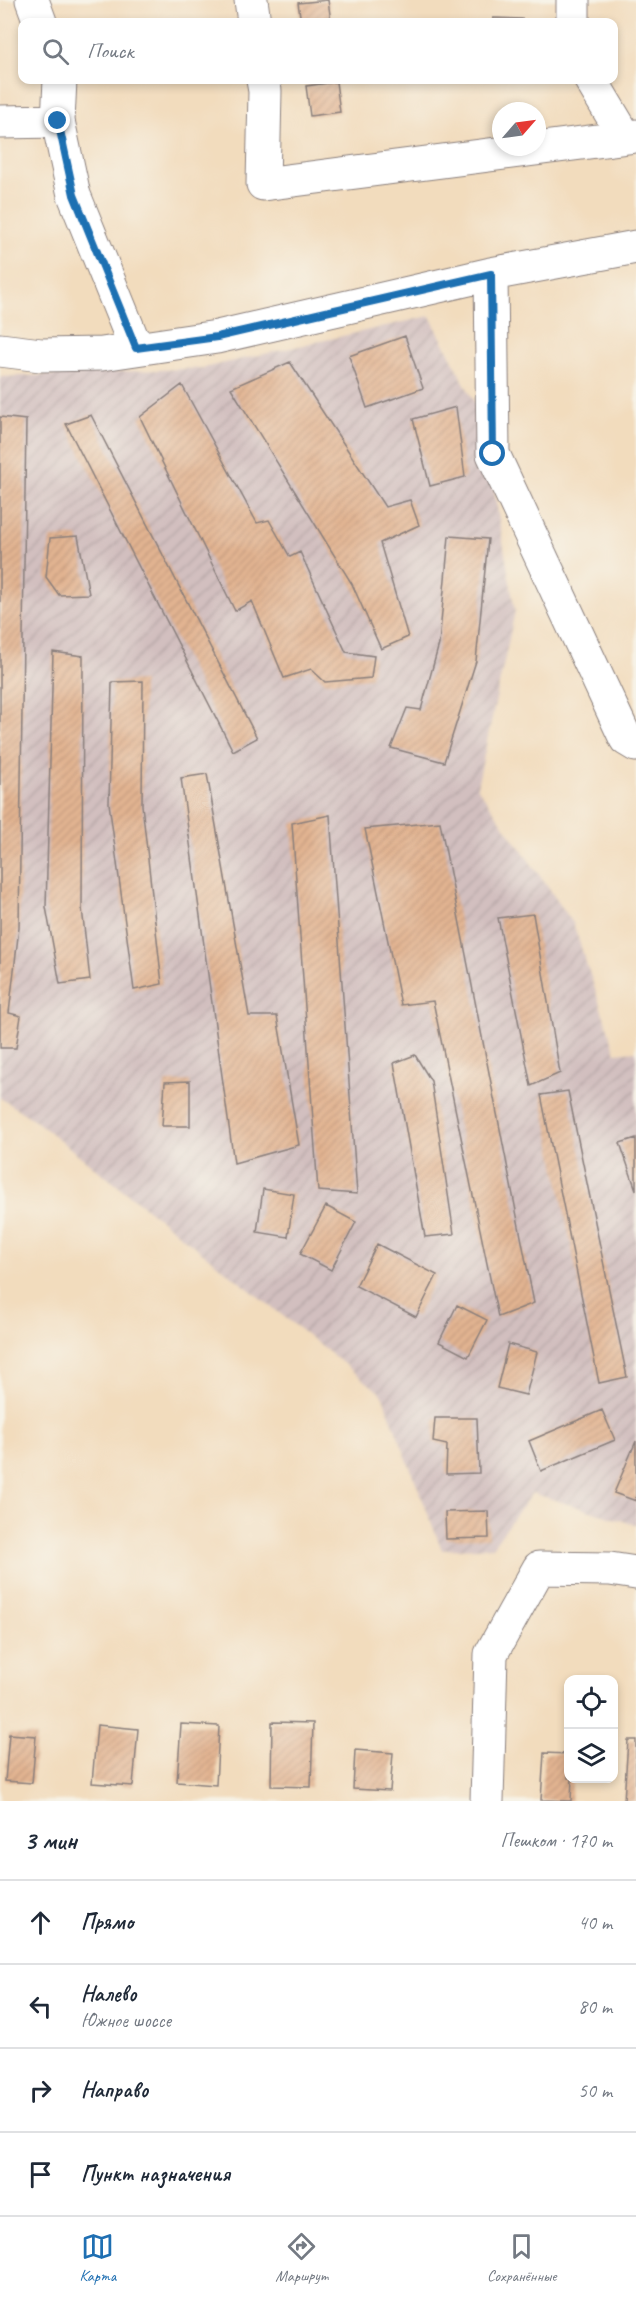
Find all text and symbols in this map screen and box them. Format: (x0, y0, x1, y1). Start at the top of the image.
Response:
search box (18, 18, 618, 84)
icon: search (39, 35, 72, 68)
text: Поиск (87, 37, 133, 65)
north arrow (492, 102, 546, 156)
route end (44, 107, 70, 133)
route start (479, 440, 505, 466)
map controls (564, 1675, 618, 1783)
button: locate (564, 1675, 618, 1729)
button: layers (564, 1729, 618, 1783)
text: 3 мин (24, 1824, 77, 1857)
text: Пешком · 170 m (500, 1828, 612, 1853)
icon: ahead (24, 1906, 57, 1939)
text: Прямо (81, 1908, 133, 1936)
text: 40 m (578, 1910, 612, 1935)
text: Налево (81, 1980, 137, 2008)
icon: left (24, 1990, 57, 2023)
text: 80 m (578, 1994, 612, 2019)
text: Южное шоссе (81, 2008, 171, 2033)
icon: right (24, 2074, 57, 2107)
text: Направо (81, 2076, 148, 2104)
text: 50 m (578, 2078, 612, 2103)
icon: arrive (24, 2158, 57, 2191)
text: Пункт назначения (81, 2160, 230, 2188)
tab: Карта (80, 2230, 116, 2286)
tab: Маршрут (275, 2230, 328, 2286)
tab: Сохранённые (487, 2230, 556, 2286)

